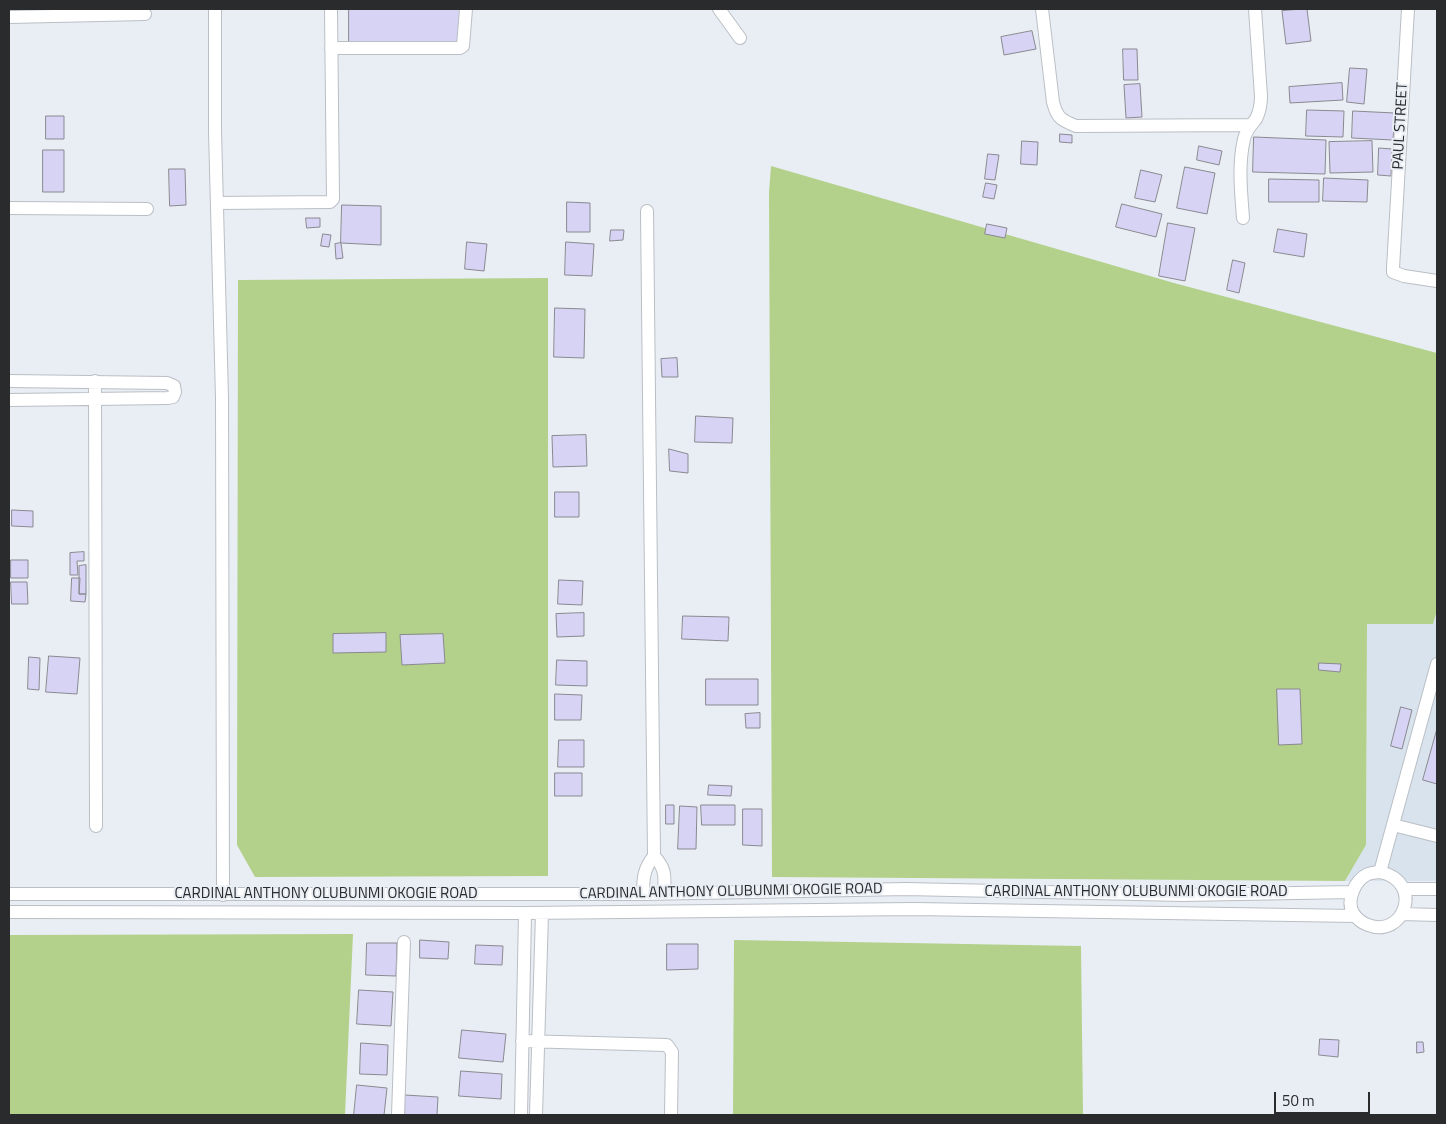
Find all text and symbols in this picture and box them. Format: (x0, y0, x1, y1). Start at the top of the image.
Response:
street label: PAUL STREET (1390, 82, 1412, 170)
street label: CARDINAL ANTHONY OLUBUNMI OKOGIE ROAD (579, 880, 883, 904)
street label: CARDINAL ANTHONY OLUBUNMI OKOGIE ROAD (984, 883, 1288, 901)
street label: CARDINAL ANTHONY OLUBUNMI OKOGIE ROAD (174, 885, 478, 903)
scale bar (1276, 1082, 1372, 1114)
text: 50 m (1282, 1089, 1315, 1112)

